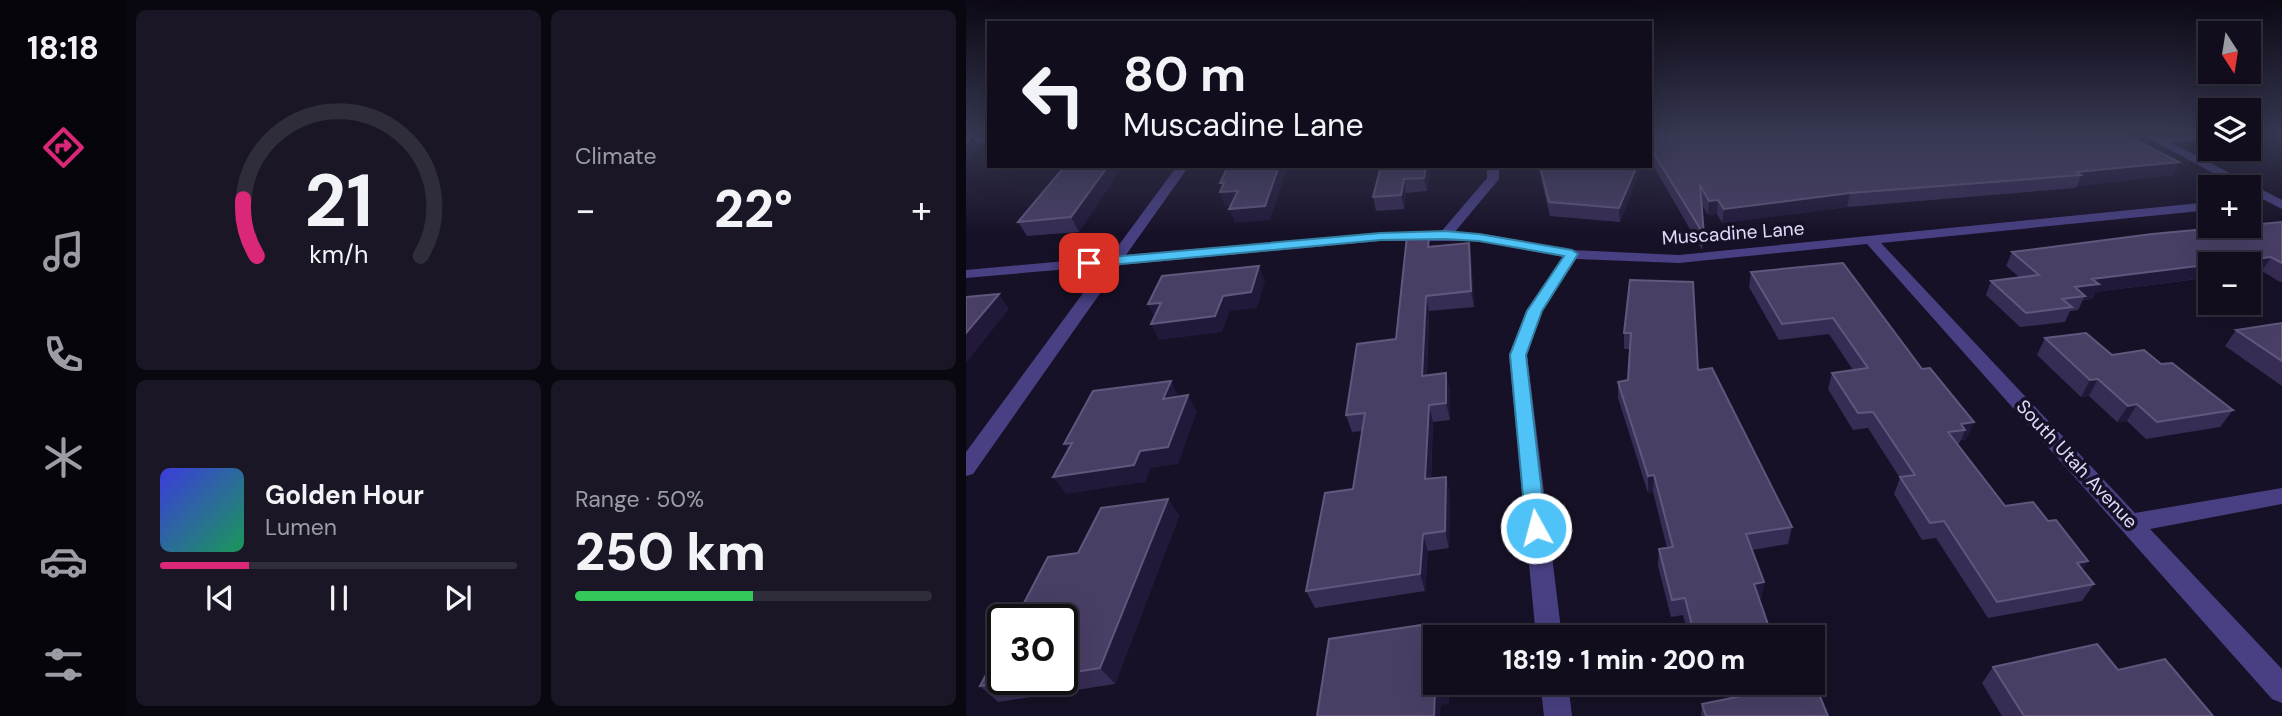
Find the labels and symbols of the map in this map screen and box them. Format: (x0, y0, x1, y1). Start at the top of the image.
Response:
north arrow (2198, 21, 2261, 84)
street label: Muscadine Lane (1661, 216, 1805, 250)
pin (1059, 233, 1119, 293)
street label: South Utah Avenue (2011, 394, 2143, 534)
position arrow (1499, 491, 1573, 565)
speed limit sign: 30 (987, 604, 1078, 695)

